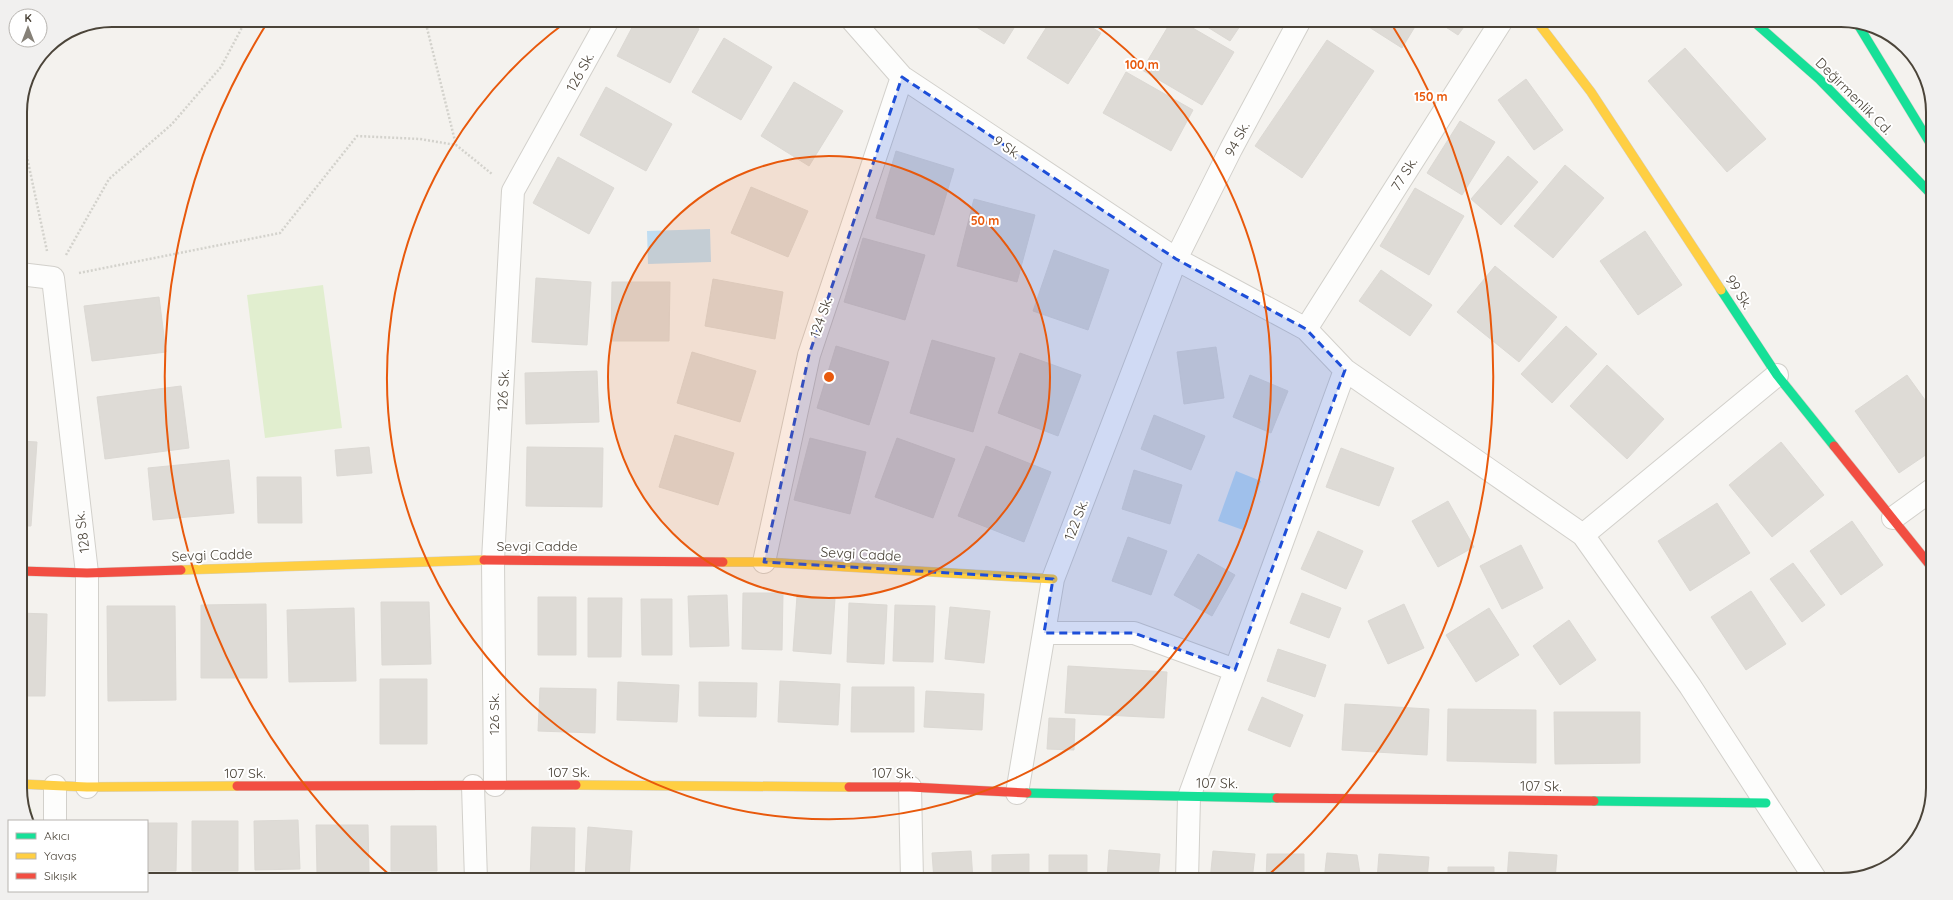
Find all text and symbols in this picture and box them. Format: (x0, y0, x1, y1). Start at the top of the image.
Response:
north arrow (8, 8, 48, 48)
text: K (24, 11, 32, 25)
street label: 126 Sk. (562, 49, 598, 95)
street label: Değirmenlik Cd. (1812, 54, 1896, 138)
text: 100 m (1125, 57, 1159, 72)
text: 150 m (1414, 89, 1448, 104)
street label: 94 Sk. (1220, 118, 1254, 160)
street label: 9 Sk. (990, 131, 1024, 163)
street label: 77 Sk. (1387, 154, 1421, 194)
text: 50 m (971, 213, 999, 228)
street label: 99 Sk. (1721, 271, 1757, 313)
street label: 124 Sk. (806, 294, 836, 340)
street label: 126 Sk. (493, 368, 513, 412)
centre of rings (822, 370, 836, 384)
street label: 122 Sk. (1060, 497, 1092, 543)
street label: 128 Sk. (70, 510, 94, 554)
street label: Sevgi Cadde (496, 537, 578, 555)
street label: Sevgi Cadde (820, 543, 902, 565)
street label: Sevgi Cadde (171, 545, 253, 565)
street label: 126 Sk. (485, 693, 503, 735)
street label: 107 Sk. (548, 763, 590, 781)
street label: 107 Sk. (224, 764, 266, 782)
street label: 107 Sk. (872, 764, 914, 782)
street label: 107 Sk. (1196, 774, 1238, 792)
street label: 107 Sk. (1520, 777, 1562, 795)
legend (8, 820, 148, 892)
text: Akıcı (44, 828, 70, 843)
text: Yavaş (44, 848, 77, 863)
text: Sıkışık (44, 868, 77, 883)

